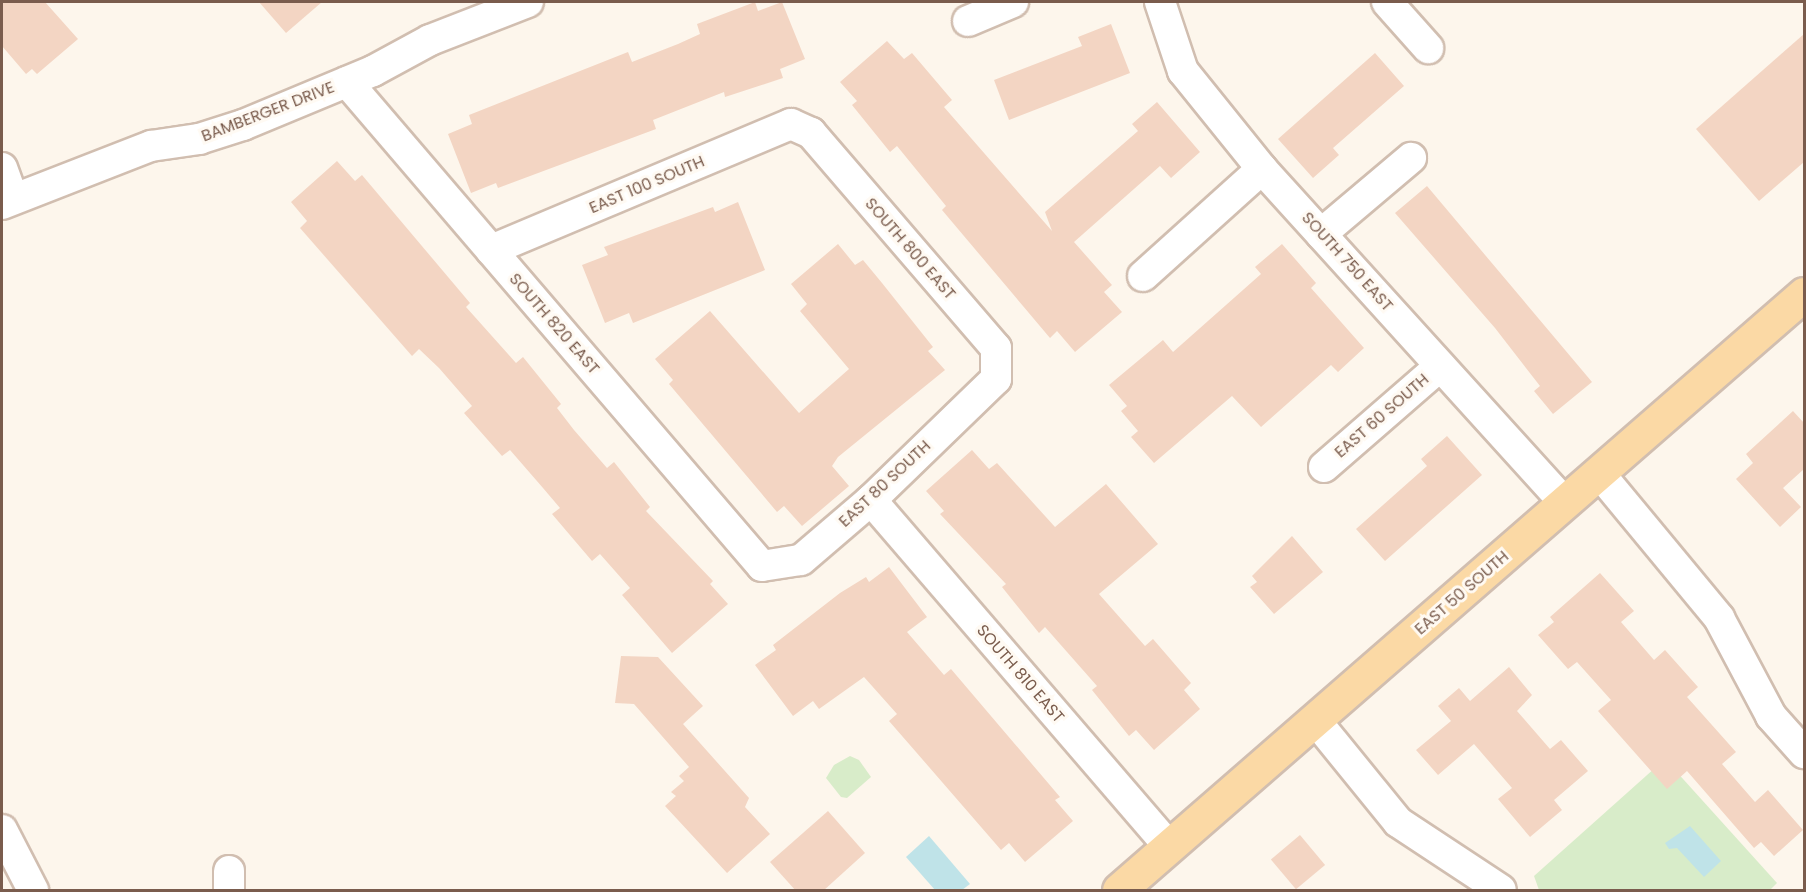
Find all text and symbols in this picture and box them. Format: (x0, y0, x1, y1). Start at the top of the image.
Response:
street label: BAMBERGER DRIVE (199, 78, 337, 146)
street label: EAST 100 SOUTH (587, 152, 707, 218)
street label: SOUTH 800 EAST (861, 194, 959, 304)
street label: SOUTH 750 EAST (1297, 208, 1397, 316)
street label: SOUTH 820 EAST (505, 270, 603, 378)
street label: EAST 60 SOUTH (1331, 370, 1433, 462)
street label: EAST 80 SOUTH (835, 437, 935, 531)
street label: EAST 50 SOUTH (1411, 547, 1513, 639)
street label: SOUTH 810 EAST (972, 621, 1068, 727)

